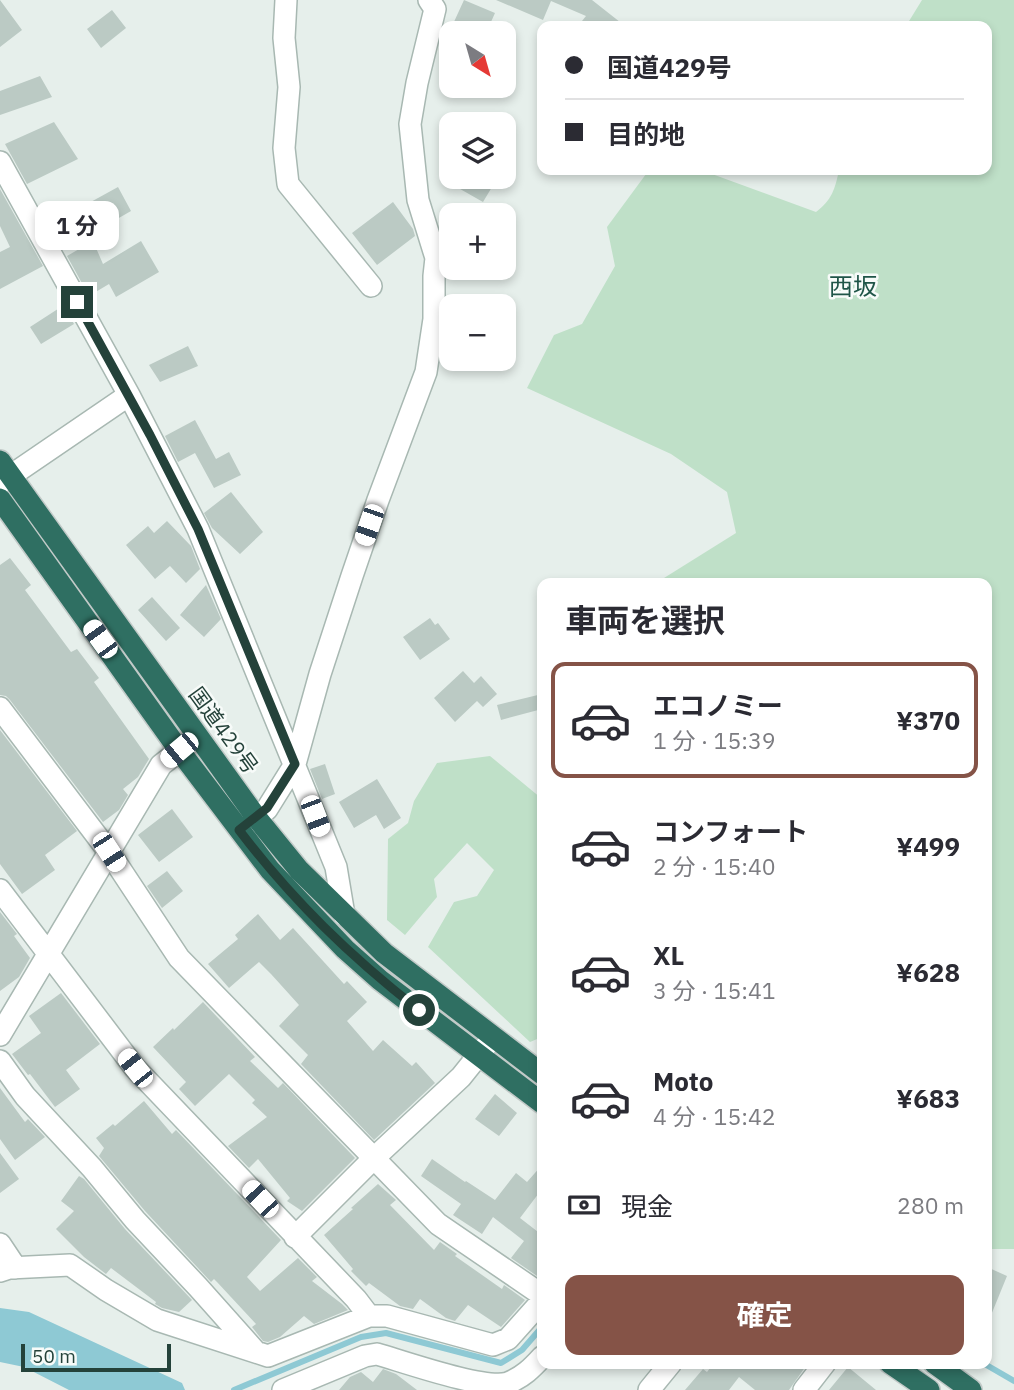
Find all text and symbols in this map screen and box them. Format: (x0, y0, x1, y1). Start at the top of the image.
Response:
north arrow (439, 21, 516, 98)
map controls (439, 21, 516, 371)
text: 国道429号 (607, 50, 732, 84)
button: layers (439, 112, 516, 189)
text: 目的地 (607, 117, 685, 151)
callout: 1 分 (35, 201, 119, 250)
button: + (439, 203, 516, 280)
text: 1 分 (56, 210, 98, 240)
district label: 西坂 (829, 270, 877, 302)
route end (61, 286, 93, 318)
button: − (439, 294, 516, 371)
car (353, 502, 386, 548)
text: 車両を選択 (565, 599, 725, 641)
car (80, 616, 121, 662)
street label: 国道429号 (183, 681, 265, 779)
text: エコノミー (653, 688, 783, 722)
icon: car (569, 689, 632, 752)
text: ¥370 (896, 703, 960, 737)
text: 1 分 · 15:39 (653, 725, 776, 755)
car (157, 728, 202, 772)
car (298, 793, 333, 839)
text: コンフォート (653, 814, 808, 848)
icon: car (569, 815, 632, 878)
car (89, 829, 130, 875)
text: ¥499 (896, 829, 960, 863)
text: 2 分 · 15:40 (653, 851, 776, 881)
text: XL (653, 938, 684, 972)
icon: car (569, 941, 632, 1004)
text: ¥628 (896, 955, 960, 989)
text: 3 分 · 15:41 (653, 975, 776, 1005)
route start (403, 994, 435, 1026)
car (114, 1045, 157, 1091)
text: Moto (653, 1064, 713, 1098)
icon: car (569, 1067, 632, 1130)
text: ¥683 (896, 1081, 960, 1115)
text: 4 分 · 15:42 (653, 1101, 776, 1131)
car (238, 1176, 283, 1222)
icon: cash (565, 1186, 603, 1224)
text: 現金 (621, 1189, 673, 1223)
text: 280 m (897, 1190, 964, 1220)
button: 確定 (565, 1275, 964, 1355)
scale bar (21, 1341, 172, 1373)
text: 50 m (32, 1344, 76, 1368)

